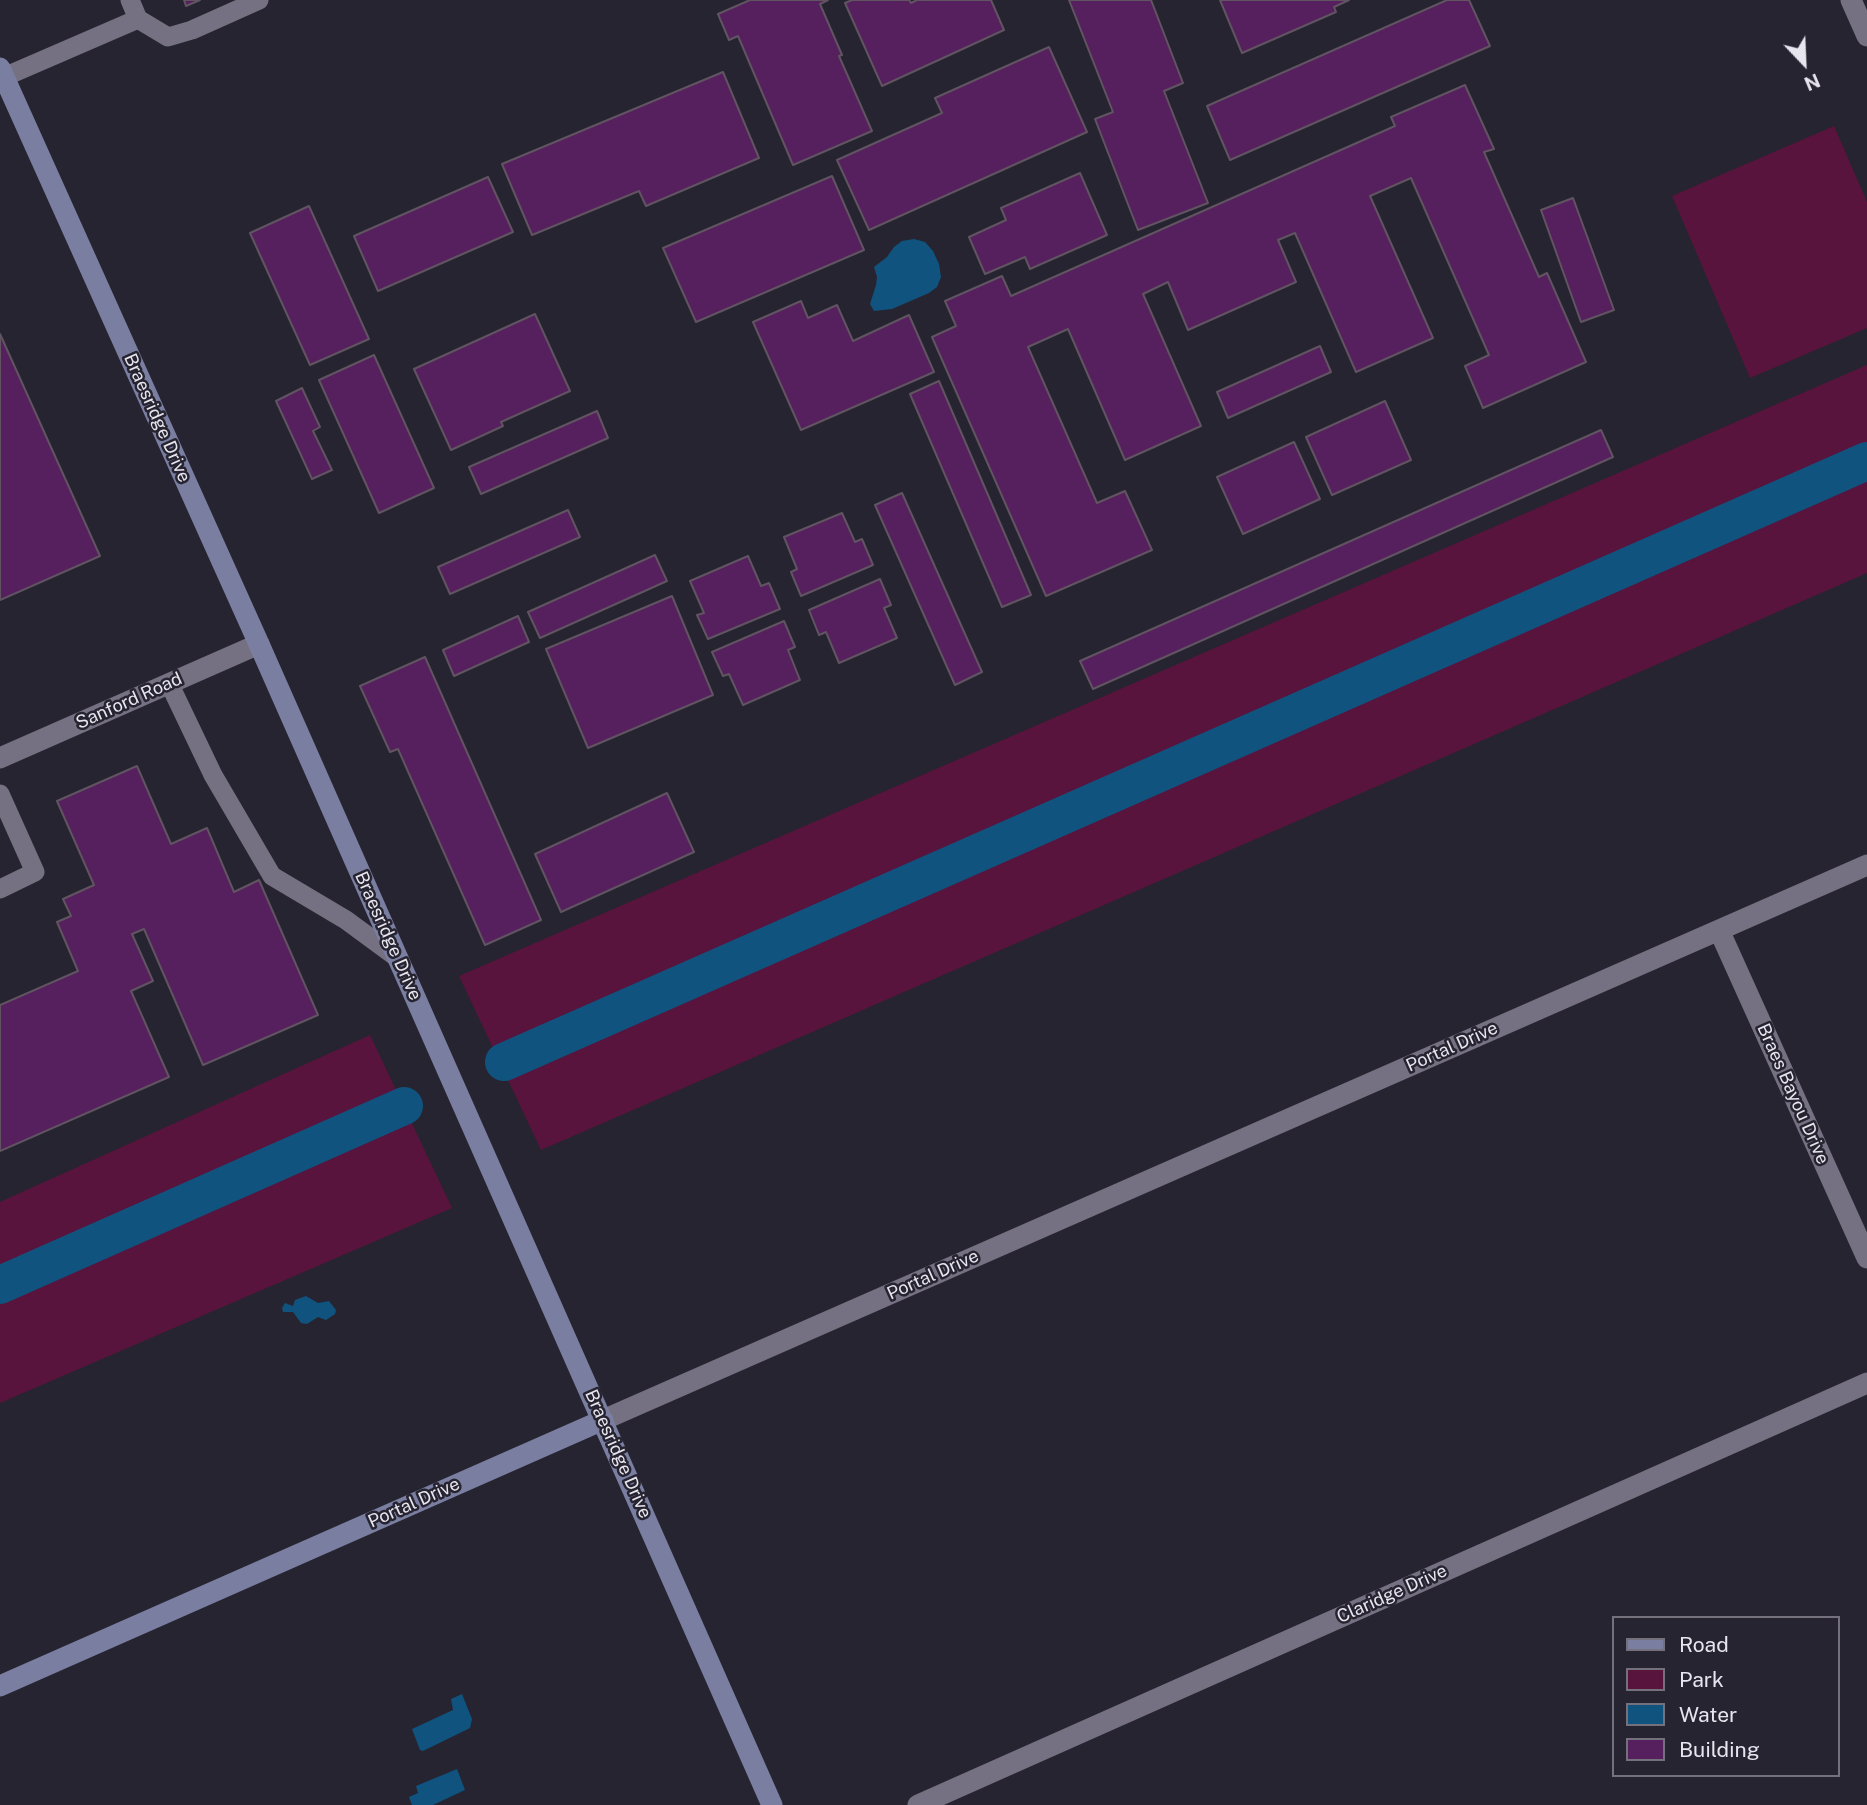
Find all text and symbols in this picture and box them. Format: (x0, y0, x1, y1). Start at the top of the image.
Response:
north arrow (1769, 28, 1839, 98)
text: N (1801, 69, 1823, 95)
street label: Braesridge Drive (119, 350, 195, 486)
street label: Sanford Road (73, 668, 185, 734)
street label: Braesridge Drive (350, 868, 426, 1004)
street label: Portal Drive (1403, 1017, 1501, 1077)
street label: Braes Bayou Drive (1752, 1020, 1834, 1168)
street label: Portal Drive (884, 1245, 982, 1305)
street label: Braesridge Drive (580, 1386, 656, 1522)
street label: Portal Drive (365, 1473, 463, 1533)
street label: Claridge Drive (1333, 1560, 1451, 1628)
legend (1612, 1616, 1839, 1777)
text: Road (1679, 1632, 1729, 1657)
text: Park (1679, 1667, 1724, 1692)
text: Water (1679, 1702, 1737, 1727)
text: Building (1679, 1737, 1760, 1762)

